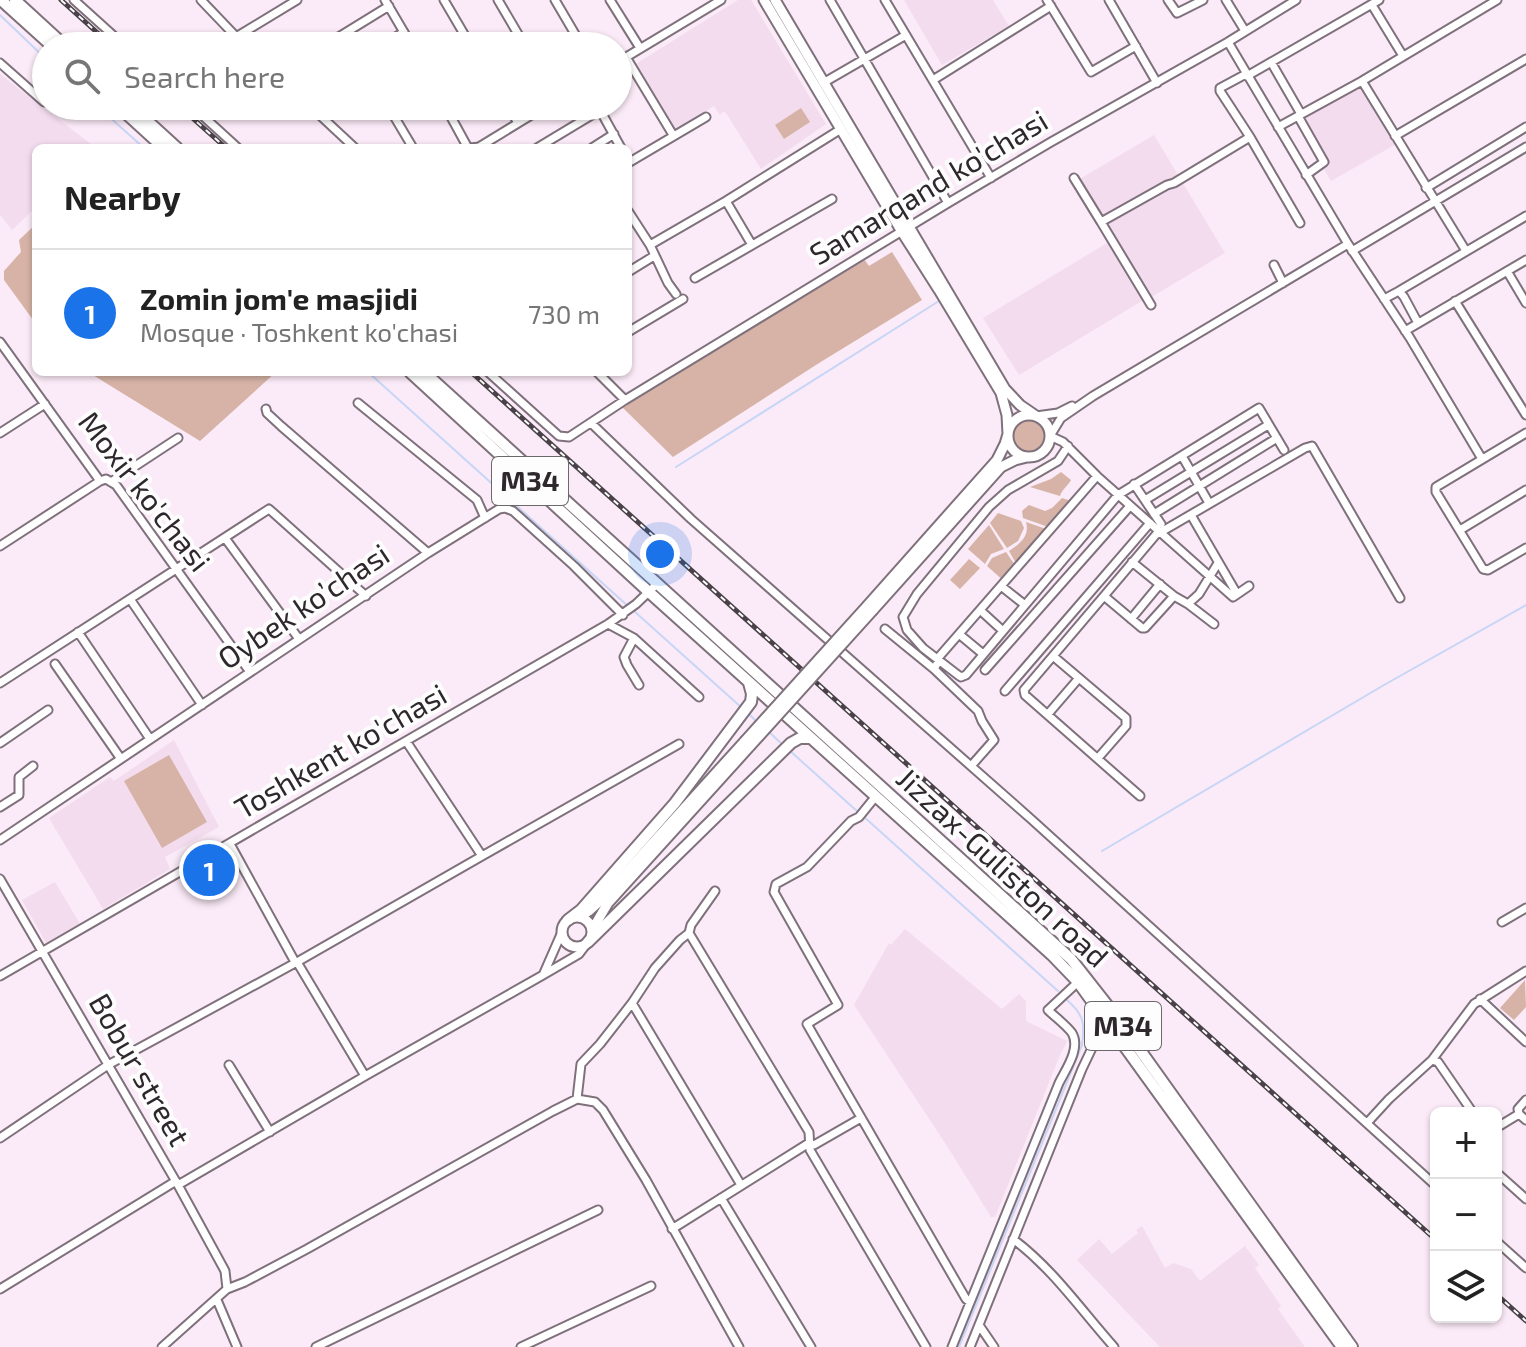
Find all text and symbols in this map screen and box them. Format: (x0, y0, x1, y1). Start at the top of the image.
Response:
search box (32, 32, 632, 120)
icon: search (60, 54, 104, 98)
text: Search here (124, 58, 285, 94)
street label: Samarqand ko'chasi (803, 101, 1053, 271)
text: Nearby (64, 176, 181, 217)
text: Zomin jom'e masjidi (140, 280, 418, 316)
text: 1 (84, 298, 96, 329)
text: 730 m (528, 298, 600, 329)
text: Mosque · Toshkent ko'chasi (140, 316, 458, 347)
street label: Moxir ko'chasi (72, 404, 219, 578)
road number: M34 (492, 457, 568, 505)
your location (640, 534, 680, 574)
street label: Oybek ko’chasi (210, 535, 395, 676)
street label: Toshkent ko'chasi (228, 675, 452, 825)
street label: Jizzax-Guliston road (890, 759, 1117, 974)
pin: 1 (183, 840, 235, 900)
street label: Bobur street (83, 986, 199, 1152)
road number: M34 (1085, 1002, 1161, 1050)
map controls (1430, 1107, 1502, 1323)
button: + (1430, 1107, 1502, 1179)
button: − (1430, 1179, 1502, 1251)
button: layers (1430, 1251, 1502, 1323)

